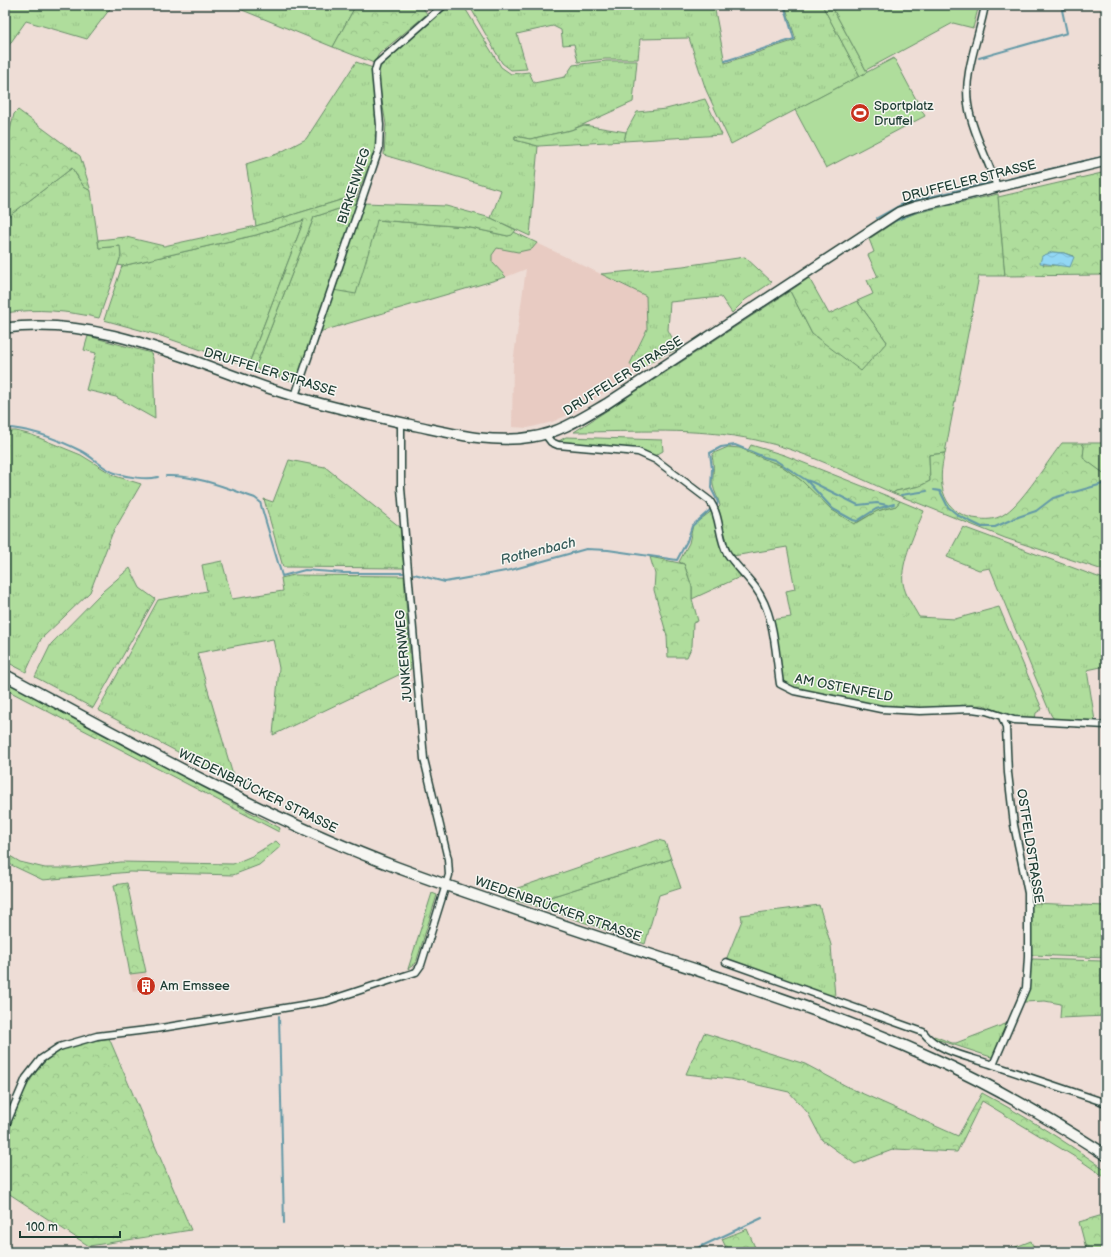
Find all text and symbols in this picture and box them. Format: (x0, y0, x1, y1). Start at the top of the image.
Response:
place label: Sportplatz Druffel (874, 98, 934, 129)
sports icon: Sportplatz Druffel (849, 102, 871, 124)
street label: BIRKENWEG (334, 146, 374, 226)
street label: DRUFFELER STRASSE (900, 156, 1038, 205)
street label: DRUFFELER STRASSE (560, 332, 686, 419)
street label: DRUFFELER STRASSE (202, 344, 339, 400)
water label: Rothenbach (499, 533, 578, 569)
street label: JUNKERNWEG (392, 609, 416, 703)
street label: AM OSTENFELD (794, 671, 894, 705)
street label: WIEDENBRÜCKER STRASSE (176, 745, 341, 837)
street label: OSTFELDSTRASSE (1013, 788, 1047, 905)
street label: WIEDENBRÜCKER STRASSE (473, 873, 644, 945)
building icon: Am Emssee (135, 975, 157, 997)
place label: Am Emssee (160, 978, 230, 994)
scale bar (20, 1213, 120, 1239)
text: 100 m (26, 1220, 58, 1235)

